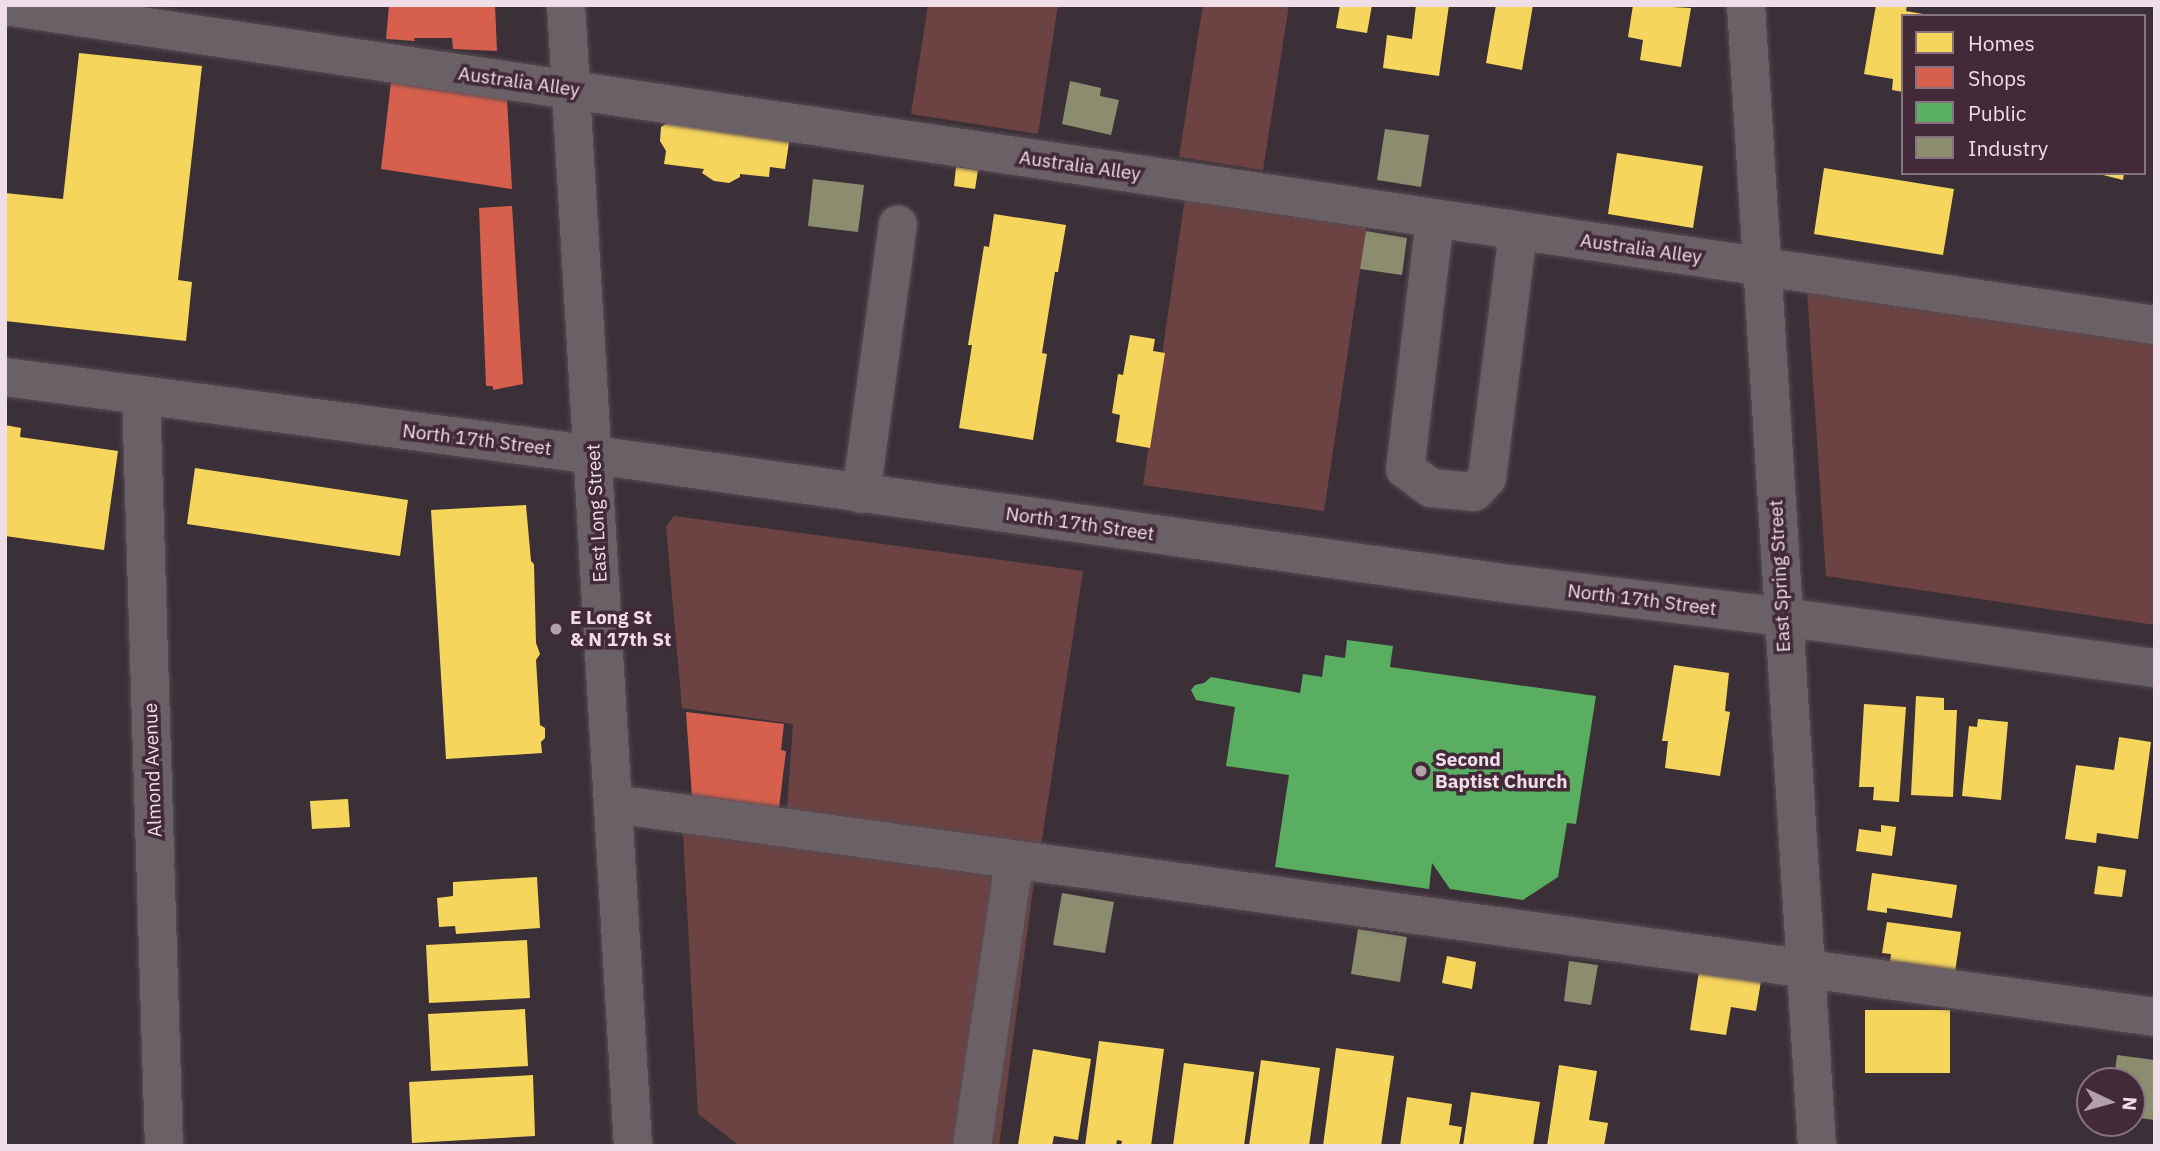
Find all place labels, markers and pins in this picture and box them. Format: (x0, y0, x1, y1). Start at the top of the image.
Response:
place label: E Long St & N 17th St (570, 607, 671, 651)
marker: E Long St & N 17th St (548, 621, 564, 637)
place label: Second Baptist Church (1435, 749, 1568, 793)
marker: Second Baptist Church (1413, 763, 1429, 779)

